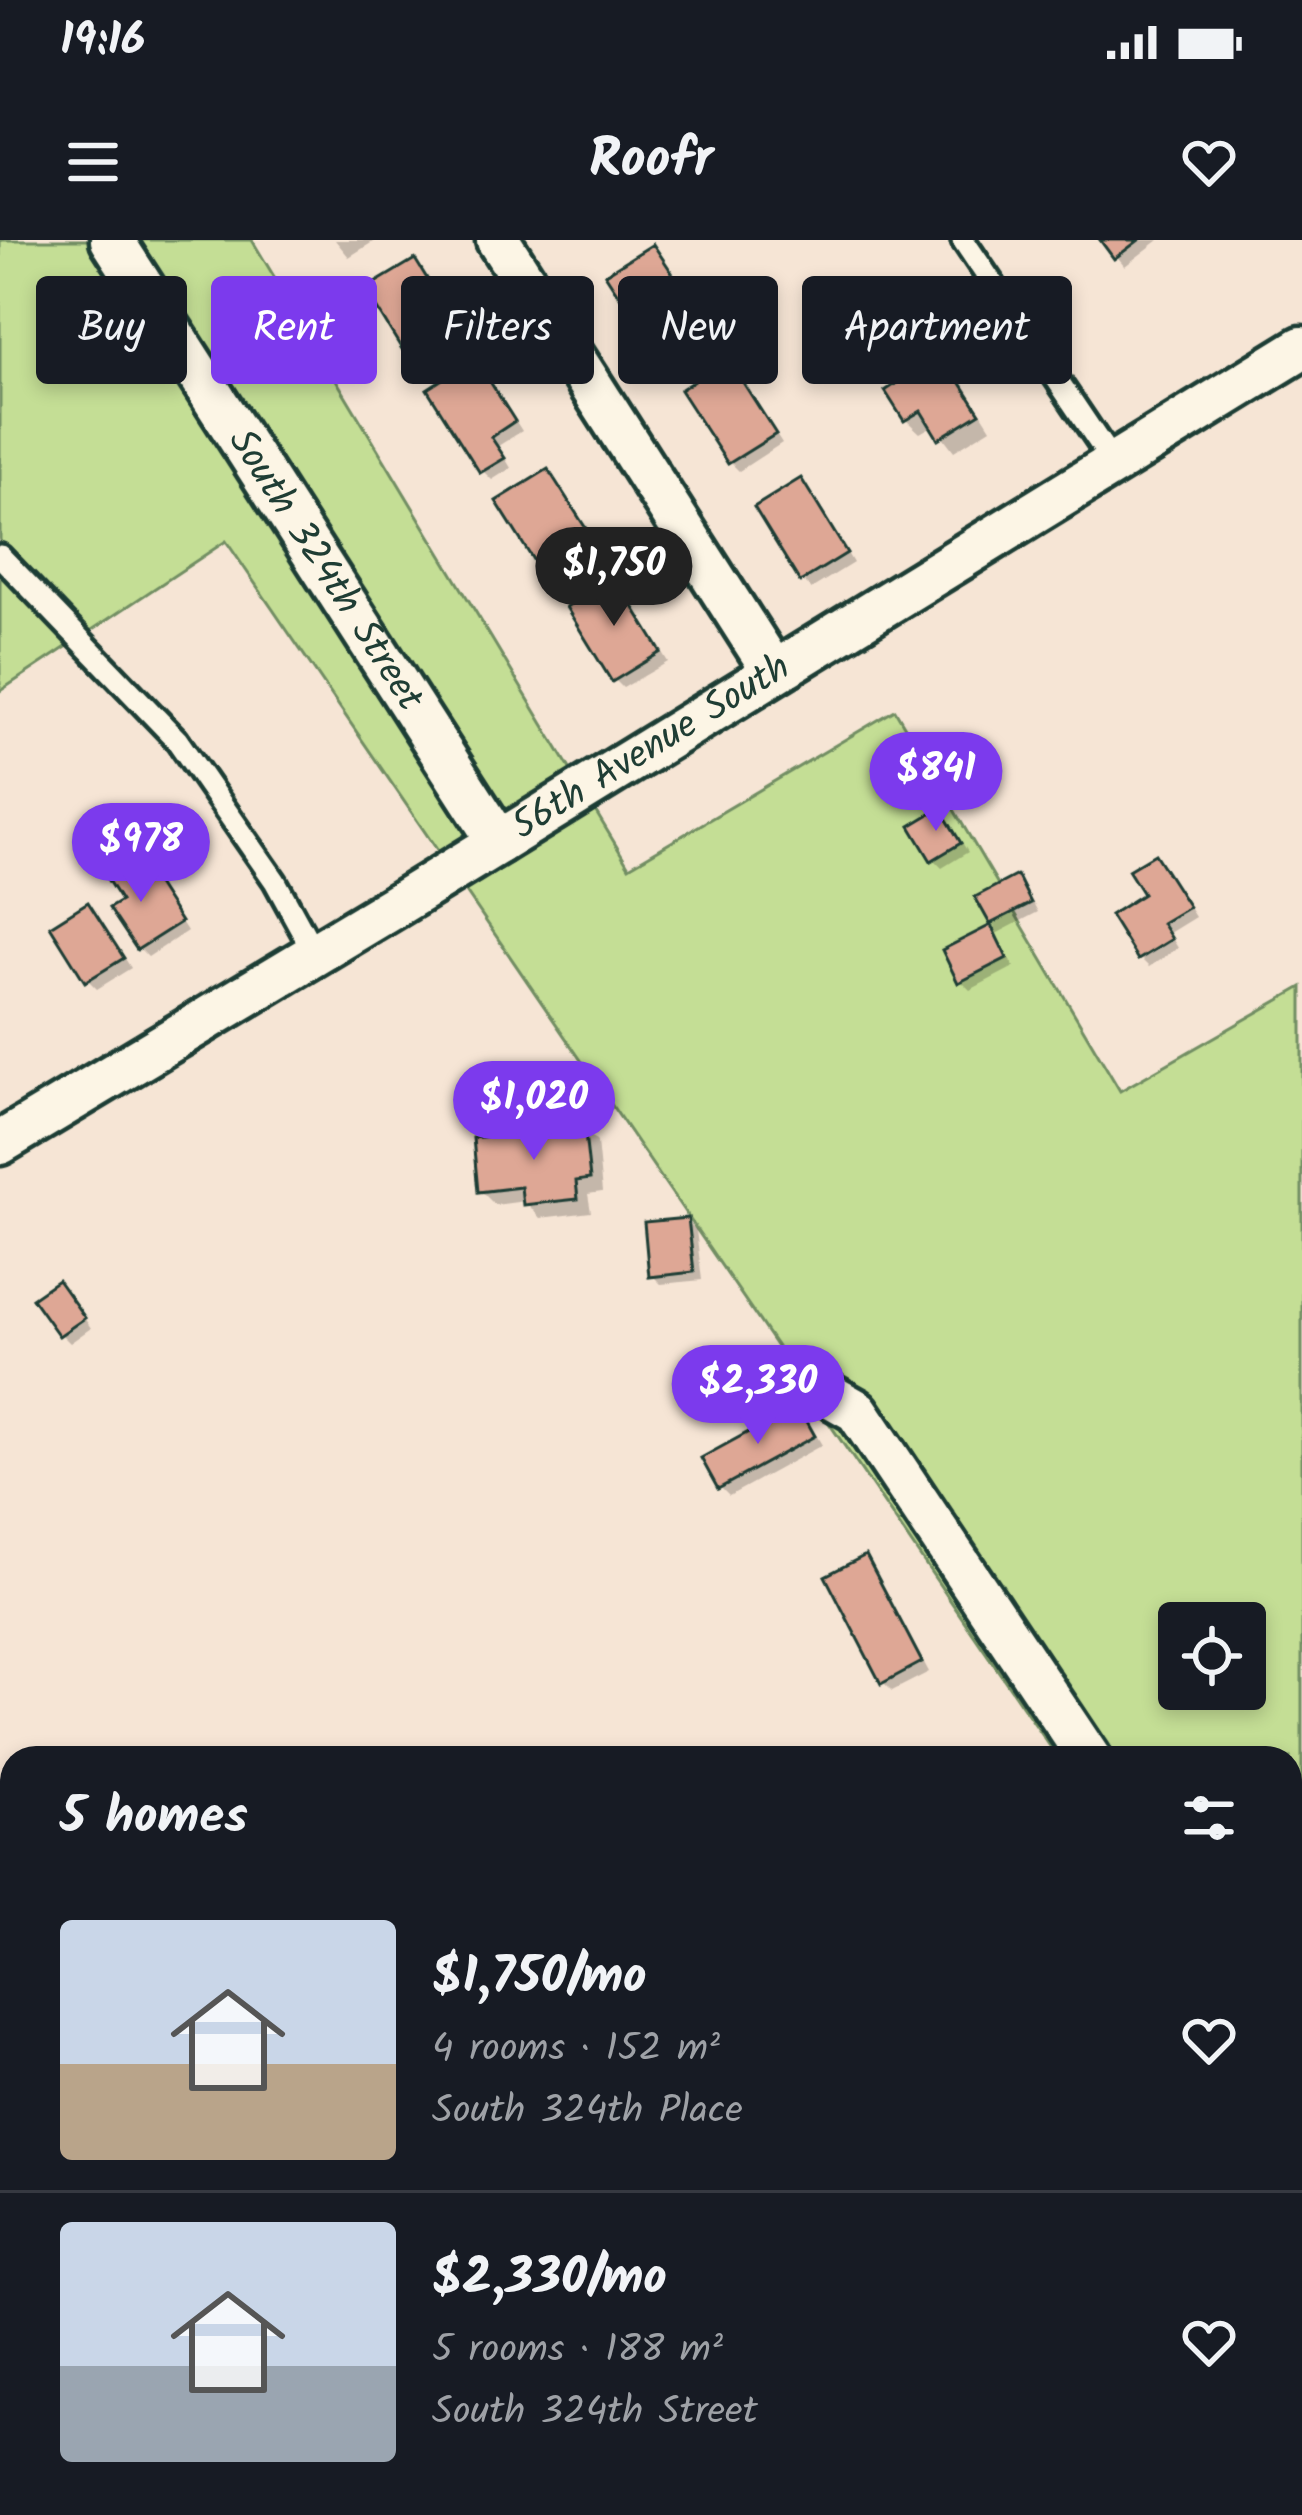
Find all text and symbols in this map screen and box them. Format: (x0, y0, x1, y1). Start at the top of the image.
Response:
text: 19:16 (60, 6, 145, 78)
text: Roofr (589, 119, 713, 205)
icon: menu (60, 129, 126, 195)
icon: heart (1176, 129, 1242, 195)
chip: Buy (36, 276, 187, 384)
chip: Rent (211, 276, 377, 384)
chip: Filters (401, 276, 594, 384)
chip: New (618, 276, 778, 384)
chip: Apartment (802, 276, 1072, 384)
street label: South 324th Street (210, 417, 439, 725)
pin: $1,750 (516, 527, 712, 629)
text: $1,750 (562, 535, 666, 597)
street label: 56th Avenue South (500, 638, 803, 858)
pin: $841 (865, 732, 1007, 834)
text: $841 (896, 740, 976, 802)
pin: $978 (70, 803, 212, 905)
text: $978 (99, 811, 183, 873)
pin: $1,020 (436, 1061, 632, 1163)
text: $1,020 (480, 1069, 588, 1131)
pin: $2,330 (660, 1345, 856, 1447)
text: $2,330 (699, 1353, 817, 1415)
map controls (1158, 1602, 1266, 1710)
button: locate (1158, 1602, 1266, 1710)
text: 5 homes (60, 1778, 248, 1859)
icon: filters (1176, 1785, 1242, 1851)
text: $1,750/mo (432, 1938, 646, 2019)
icon: home (156, 1968, 300, 2112)
icon: heart (1176, 2007, 1242, 2073)
text: 4 rooms · 152 m² (432, 2019, 720, 2081)
text: South 324th Place (432, 2081, 743, 2143)
text: $2,330/mo (432, 2239, 667, 2320)
icon: home (156, 2270, 300, 2414)
icon: heart (1176, 2309, 1242, 2375)
text: 5 rooms · 188 m² (432, 2320, 723, 2382)
text: South 324th Street (432, 2382, 758, 2444)

